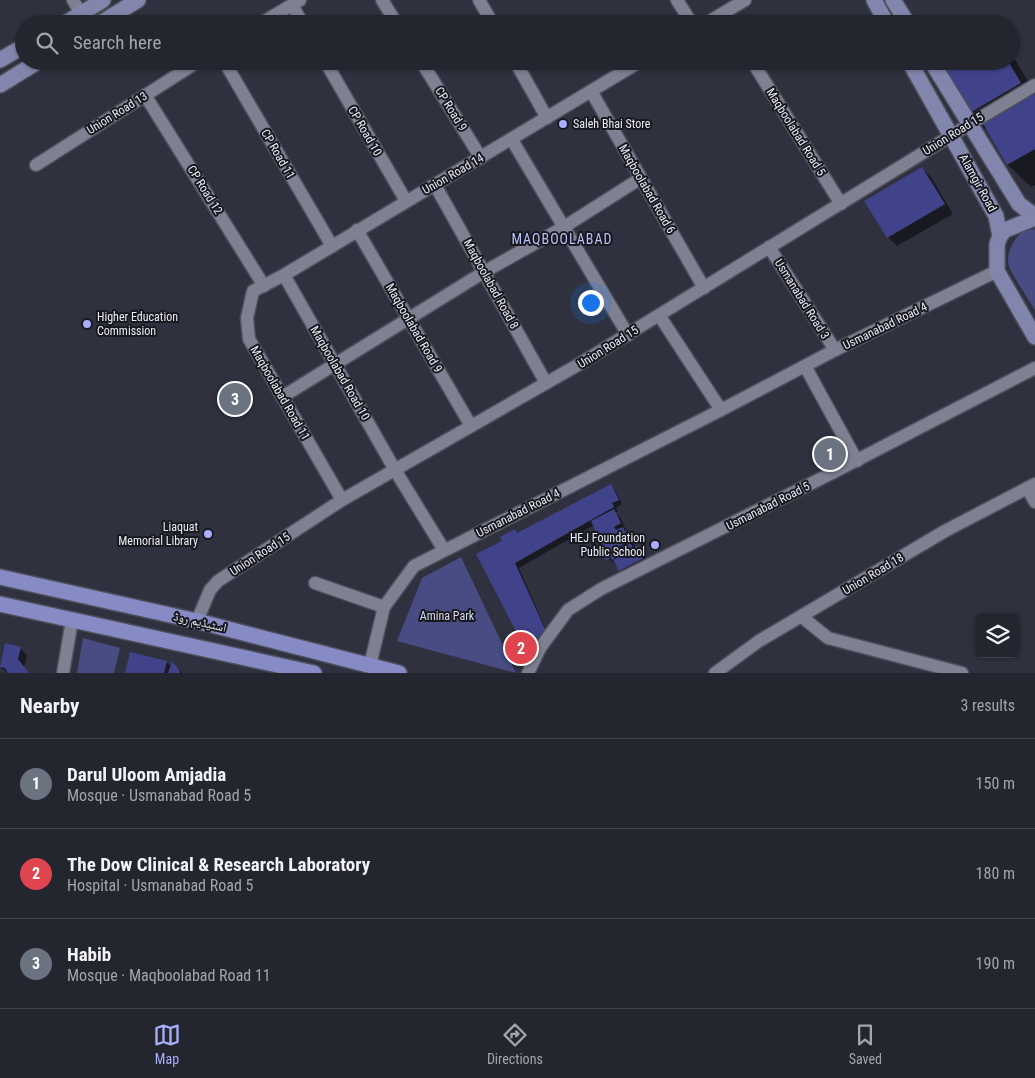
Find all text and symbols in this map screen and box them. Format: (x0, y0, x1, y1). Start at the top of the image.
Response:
search box (15, 15, 1020, 70)
icon: search (33, 29, 61, 57)
text: Search here (73, 31, 161, 54)
street label: CP Road 9 (432, 85, 470, 134)
street label: Maqboolabad Road 5 (763, 86, 829, 178)
street label: Union Road 13 (84, 89, 150, 137)
street label: CP Road 10 (345, 104, 385, 158)
street label: Union Road 15 (920, 110, 986, 158)
place label: Saleh Bhai Store (573, 117, 651, 131)
marker: Saleh Bhai Store (557, 118, 569, 130)
street label: CP Road 11 (258, 127, 298, 181)
street label: Maqboolabad Road 6 (616, 142, 678, 236)
street label: Union Road 14 (420, 151, 486, 197)
street label: Alamgir Road (956, 152, 1000, 214)
street label: CP Road 12 (185, 163, 226, 217)
district label: MAQBOOLABAD (511, 231, 613, 247)
street label: Maqboolabad Road 8 (461, 237, 522, 331)
street label: Usmanabad Road 3 (772, 256, 832, 342)
street label: Maqboolabad Road 9 (383, 281, 445, 375)
your location (578, 290, 604, 316)
street label: Usmanabad Road 4 (841, 300, 929, 352)
place label: Higher Education Commission (97, 310, 178, 338)
marker: Higher Education Commission (81, 318, 93, 330)
street label: Maqboolabad Road 10 (307, 323, 373, 423)
street label: Union Road 15 (575, 323, 641, 371)
street label: Maqboolabad Road 11 (247, 343, 313, 443)
pin: 3 (219, 380, 251, 418)
pin: 1 (814, 435, 846, 473)
street label: Usmanabad Road 5 (724, 479, 812, 533)
street label: Usmanabad Road 4 (474, 486, 562, 540)
place label: Liaquat Memorial Library (118, 520, 198, 548)
marker: Liaquat Memorial Library (202, 528, 214, 540)
street label: Union Road 15 (227, 529, 293, 579)
place label: HEJ Foundation Public School (570, 531, 645, 559)
marker: HEJ Foundation Public School (649, 539, 661, 551)
street label: Union Road 18 (840, 550, 906, 598)
street label: اسٹیڈیم روڈ (172, 609, 228, 636)
park label: Amina Park (420, 609, 475, 623)
map controls (975, 613, 1020, 658)
button: layers (975, 613, 1020, 658)
pin: 2 (505, 629, 537, 667)
text: Nearby (20, 694, 79, 718)
text: 3 results (960, 696, 1015, 715)
text: Darul Uloom Amjadia (67, 763, 226, 786)
text: 1 (32, 774, 40, 793)
text: 150 m (976, 774, 1015, 793)
text: Mosque · Usmanabad Road 5 (67, 786, 251, 805)
text: The Dow Clinical & Research Laboratory (67, 853, 370, 876)
text: 2 (32, 864, 40, 883)
text: 180 m (976, 864, 1015, 883)
text: Hospital · Usmanabad Road 5 (67, 876, 253, 895)
text: Habib (67, 943, 111, 966)
text: 3 (32, 954, 40, 973)
text: 190 m (976, 954, 1015, 973)
text: Mosque · Maqboolabad Road 11 (67, 966, 271, 985)
tab: Map (153, 1021, 181, 1067)
tab: Directions (487, 1021, 543, 1067)
tab: Saved (849, 1021, 882, 1067)

